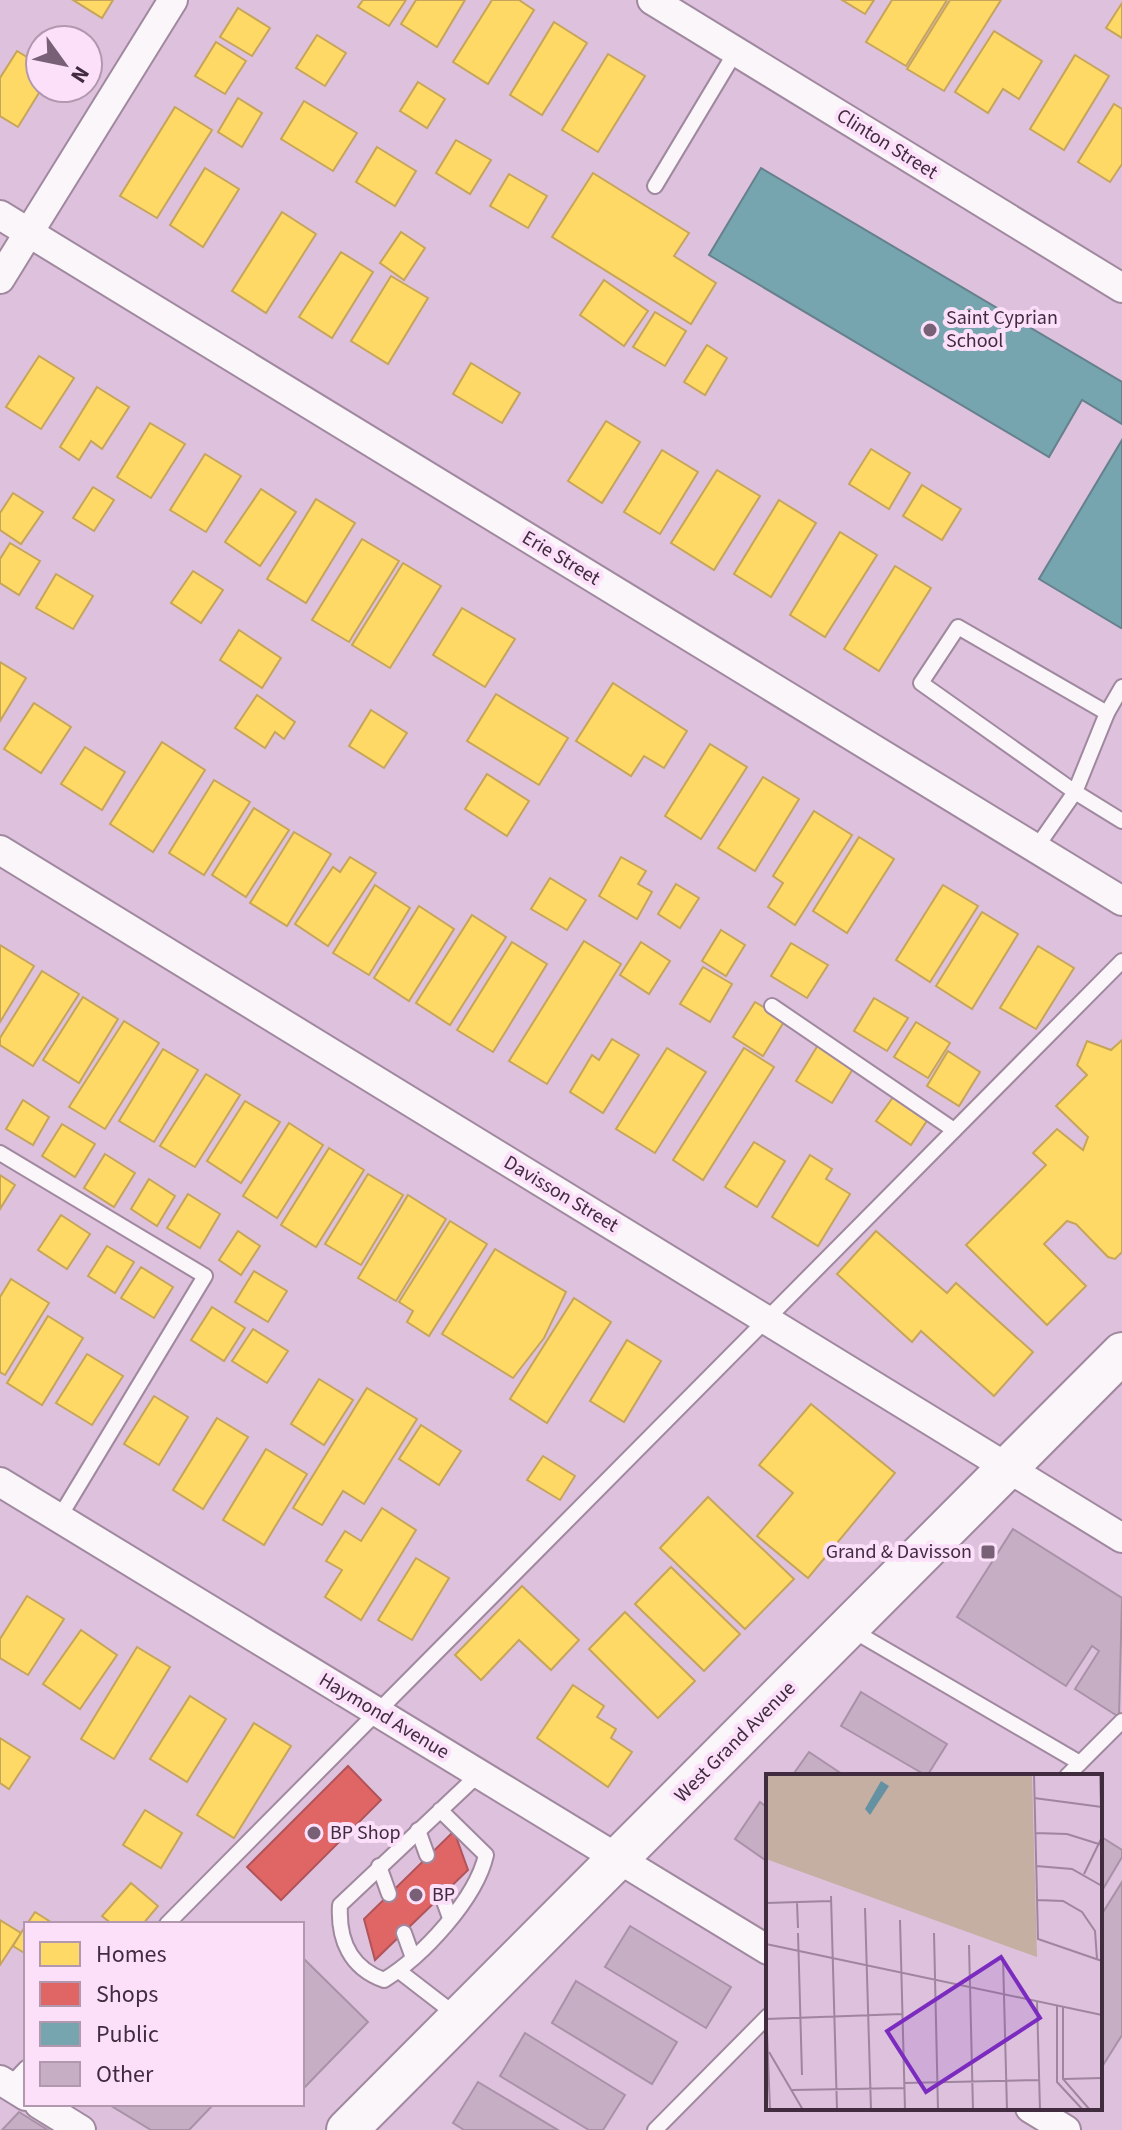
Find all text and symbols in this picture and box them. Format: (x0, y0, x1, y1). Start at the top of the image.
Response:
north arrow (24, 24, 104, 104)
text: N (63, 59, 97, 89)
street label: Clinton Street (831, 102, 943, 186)
place label: Saint Cyprian School (946, 304, 1058, 355)
marker: Saint Cyprian School (921, 321, 939, 339)
street label: Erie Street (517, 524, 605, 592)
street label: Davisson Street (498, 1149, 624, 1239)
place label: Grand & Davisson (826, 1538, 972, 1566)
marker: Grand & Davisson (979, 1543, 997, 1561)
street label: Haymond Avenue (314, 1666, 455, 1766)
street label: West Grand Avenue (668, 1675, 802, 1809)
inset map (766, 1774, 1102, 2110)
place label: BP Shop (330, 1819, 401, 1847)
marker: BP Shop (305, 1824, 323, 1842)
place label: BP (432, 1881, 455, 1909)
marker: BP (407, 1886, 425, 1904)
legend (24, 1922, 304, 2106)
text: Homes (96, 1937, 167, 1972)
text: Shops (96, 1977, 158, 2012)
text: Public (96, 2017, 159, 2052)
text: Other (96, 2057, 154, 2092)

